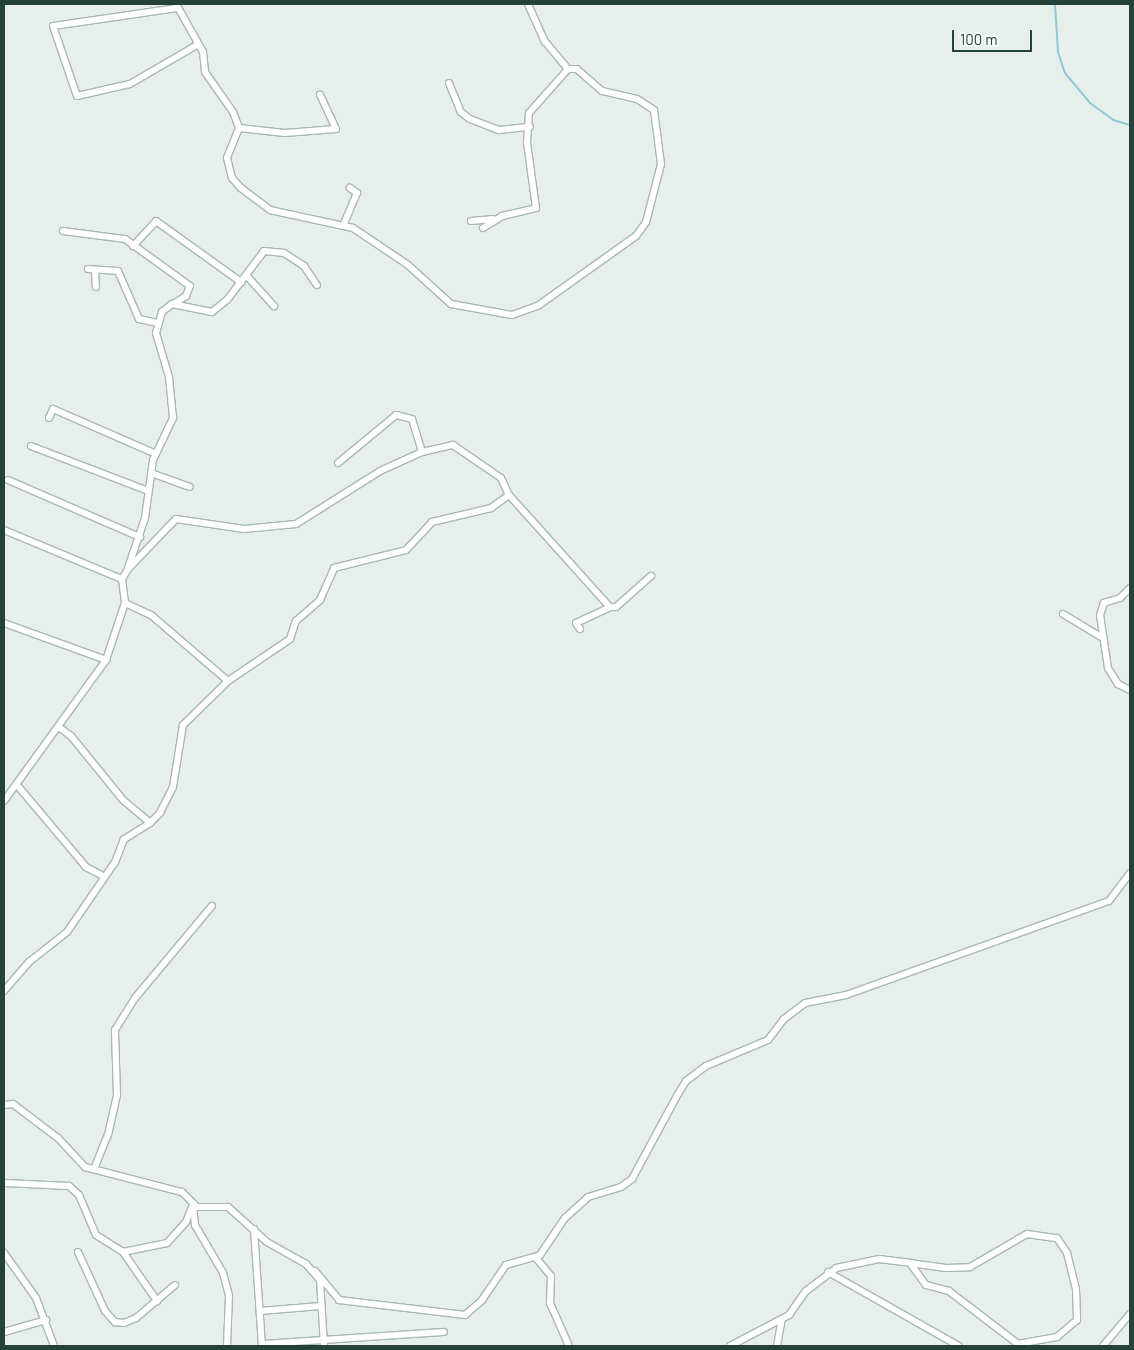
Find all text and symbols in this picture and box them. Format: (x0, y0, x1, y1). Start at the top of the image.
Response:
scale bar (954, 20, 1034, 52)
text: 100 m (960, 30, 998, 48)

